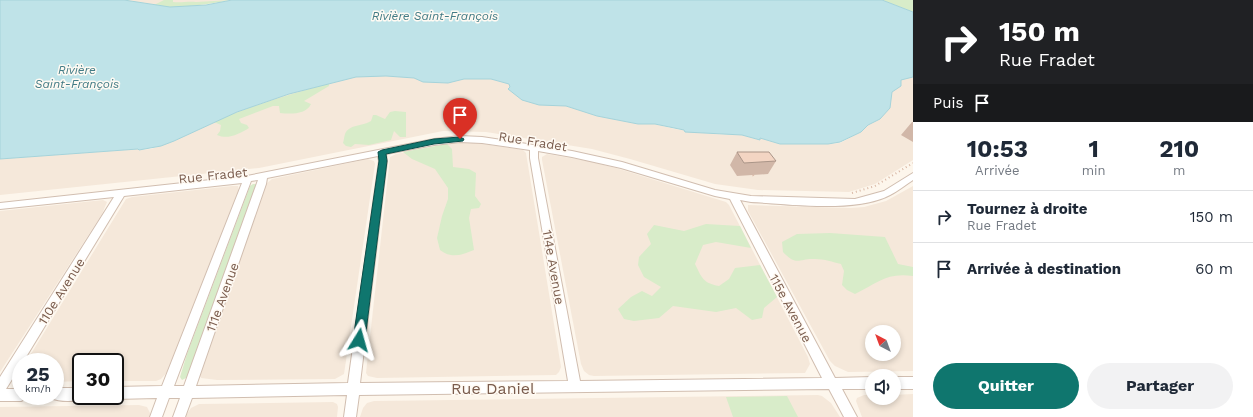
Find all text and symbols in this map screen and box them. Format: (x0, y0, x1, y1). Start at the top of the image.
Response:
water label: Rivière Saint-François (372, 9, 498, 23)
text: 150 m (999, 15, 1080, 48)
icon: right (933, 16, 985, 68)
text: Rue Fradet (999, 49, 1095, 70)
water label: Rivière Saint-François (35, 63, 119, 91)
icon: arrive (971, 92, 993, 114)
text: Puis (933, 94, 963, 112)
pin (443, 98, 477, 139)
icon: arrive (449, 104, 471, 126)
street label: Rue Fradet (498, 129, 569, 154)
text: 10:53 (967, 135, 1028, 163)
text: 1 (1088, 135, 1099, 163)
text: 210 (1159, 135, 1199, 163)
text: Arrivée (975, 163, 1020, 178)
text: min (1082, 163, 1106, 178)
text: m (1173, 163, 1185, 178)
street label: Rue Fradet (178, 164, 249, 187)
text: Tournez à droite (967, 200, 1087, 218)
icon: right (933, 206, 955, 228)
text: 150 m (1190, 208, 1233, 226)
text: Rue Fradet (967, 218, 1036, 233)
street label: 114e Avenue (540, 229, 567, 306)
street label: 110e Avenue (35, 255, 88, 327)
icon: arrive (933, 258, 955, 280)
street label: 111e Avenue (203, 260, 242, 334)
text: Arrivée à destination (967, 260, 1121, 278)
text: 60 m (1195, 260, 1233, 278)
street label: 115e Avenue (766, 272, 815, 345)
position arrow (338, 319, 380, 361)
north arrow (865, 325, 901, 361)
map controls (865, 325, 901, 405)
speed limit sign: 30 (72, 353, 124, 405)
text: 25 (26, 362, 50, 386)
button: Quitter (933, 363, 1079, 409)
button: Partager (1087, 363, 1233, 409)
button: sound (865, 369, 901, 405)
street label: Rue Daniel (451, 379, 535, 398)
text: km/h (25, 383, 51, 394)

